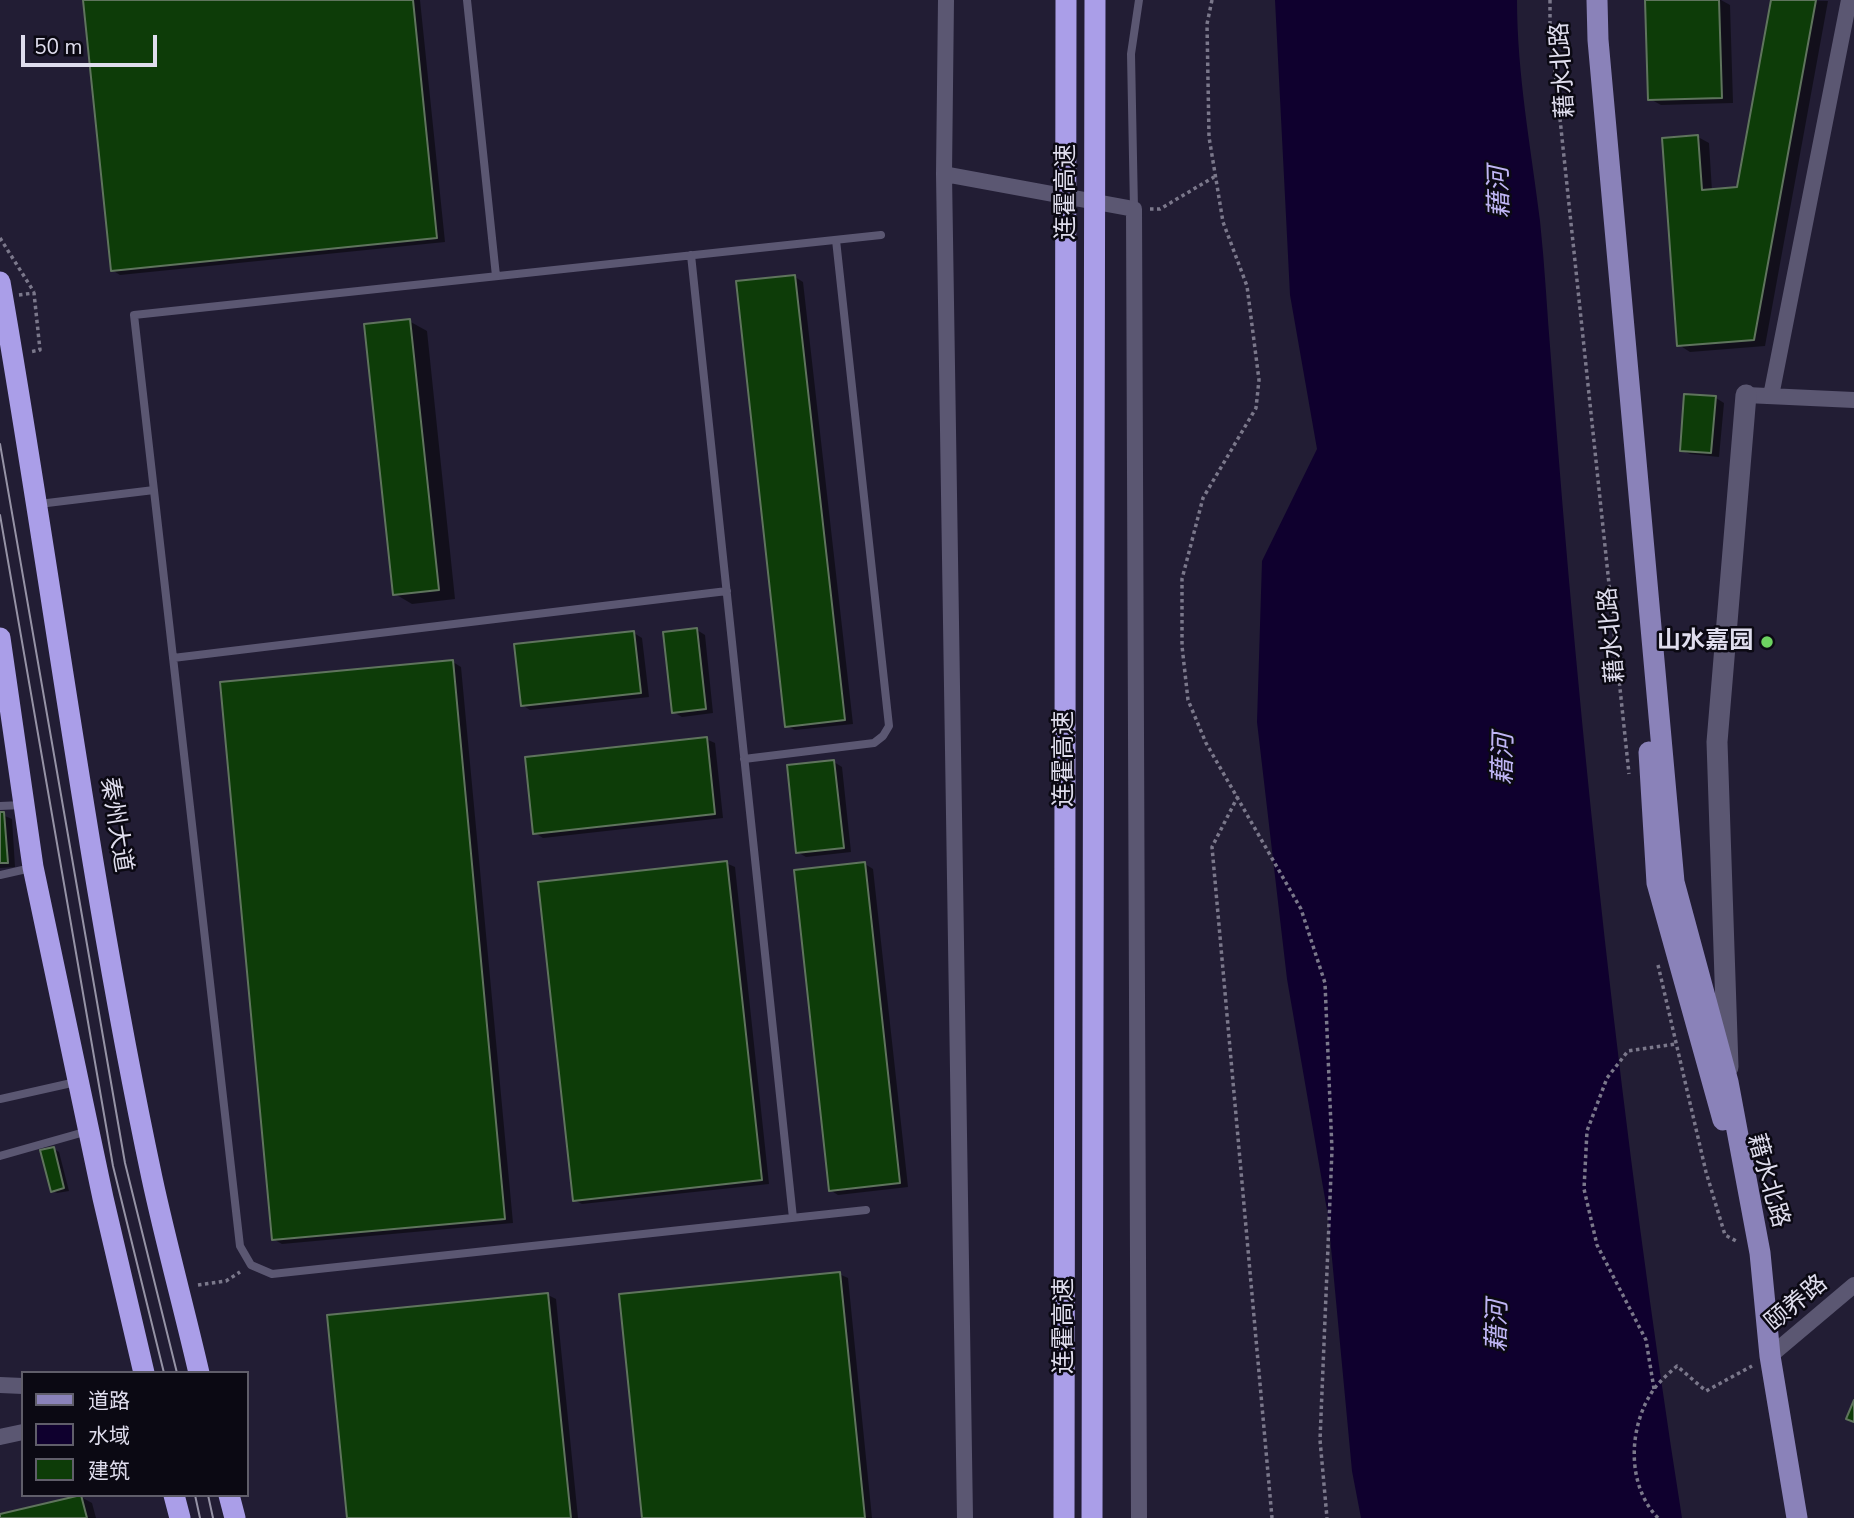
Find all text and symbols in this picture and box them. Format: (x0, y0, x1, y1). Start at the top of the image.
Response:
scale bar (24, 21, 161, 65)
street label: 藉水北路 (1546, 21, 1582, 119)
text: 50 m (34, 33, 83, 61)
street label: 连霍高速 (1053, 144, 1081, 240)
water label: 藉河 (1485, 166, 1517, 218)
street label: 藉水北路 (1594, 586, 1632, 684)
place label: 山水嘉园 (1657, 628, 1753, 656)
marker: 山水嘉园 (1759, 634, 1775, 650)
street label: 连霍高速 (1051, 711, 1079, 807)
water label: 藉河 (1489, 733, 1521, 785)
street label: 秦州大道 (93, 775, 137, 875)
street label: 藉水北路 (1740, 1131, 1794, 1231)
street label: 颐养路 (1760, 1270, 1834, 1338)
street label: 连霍高速 (1051, 1278, 1079, 1374)
water label: 藉河 (1483, 1300, 1515, 1352)
legend (21, 1371, 248, 1497)
text: 道路 (88, 1387, 130, 1415)
text: 水域 (88, 1422, 130, 1450)
text: 建筑 (88, 1457, 130, 1485)

